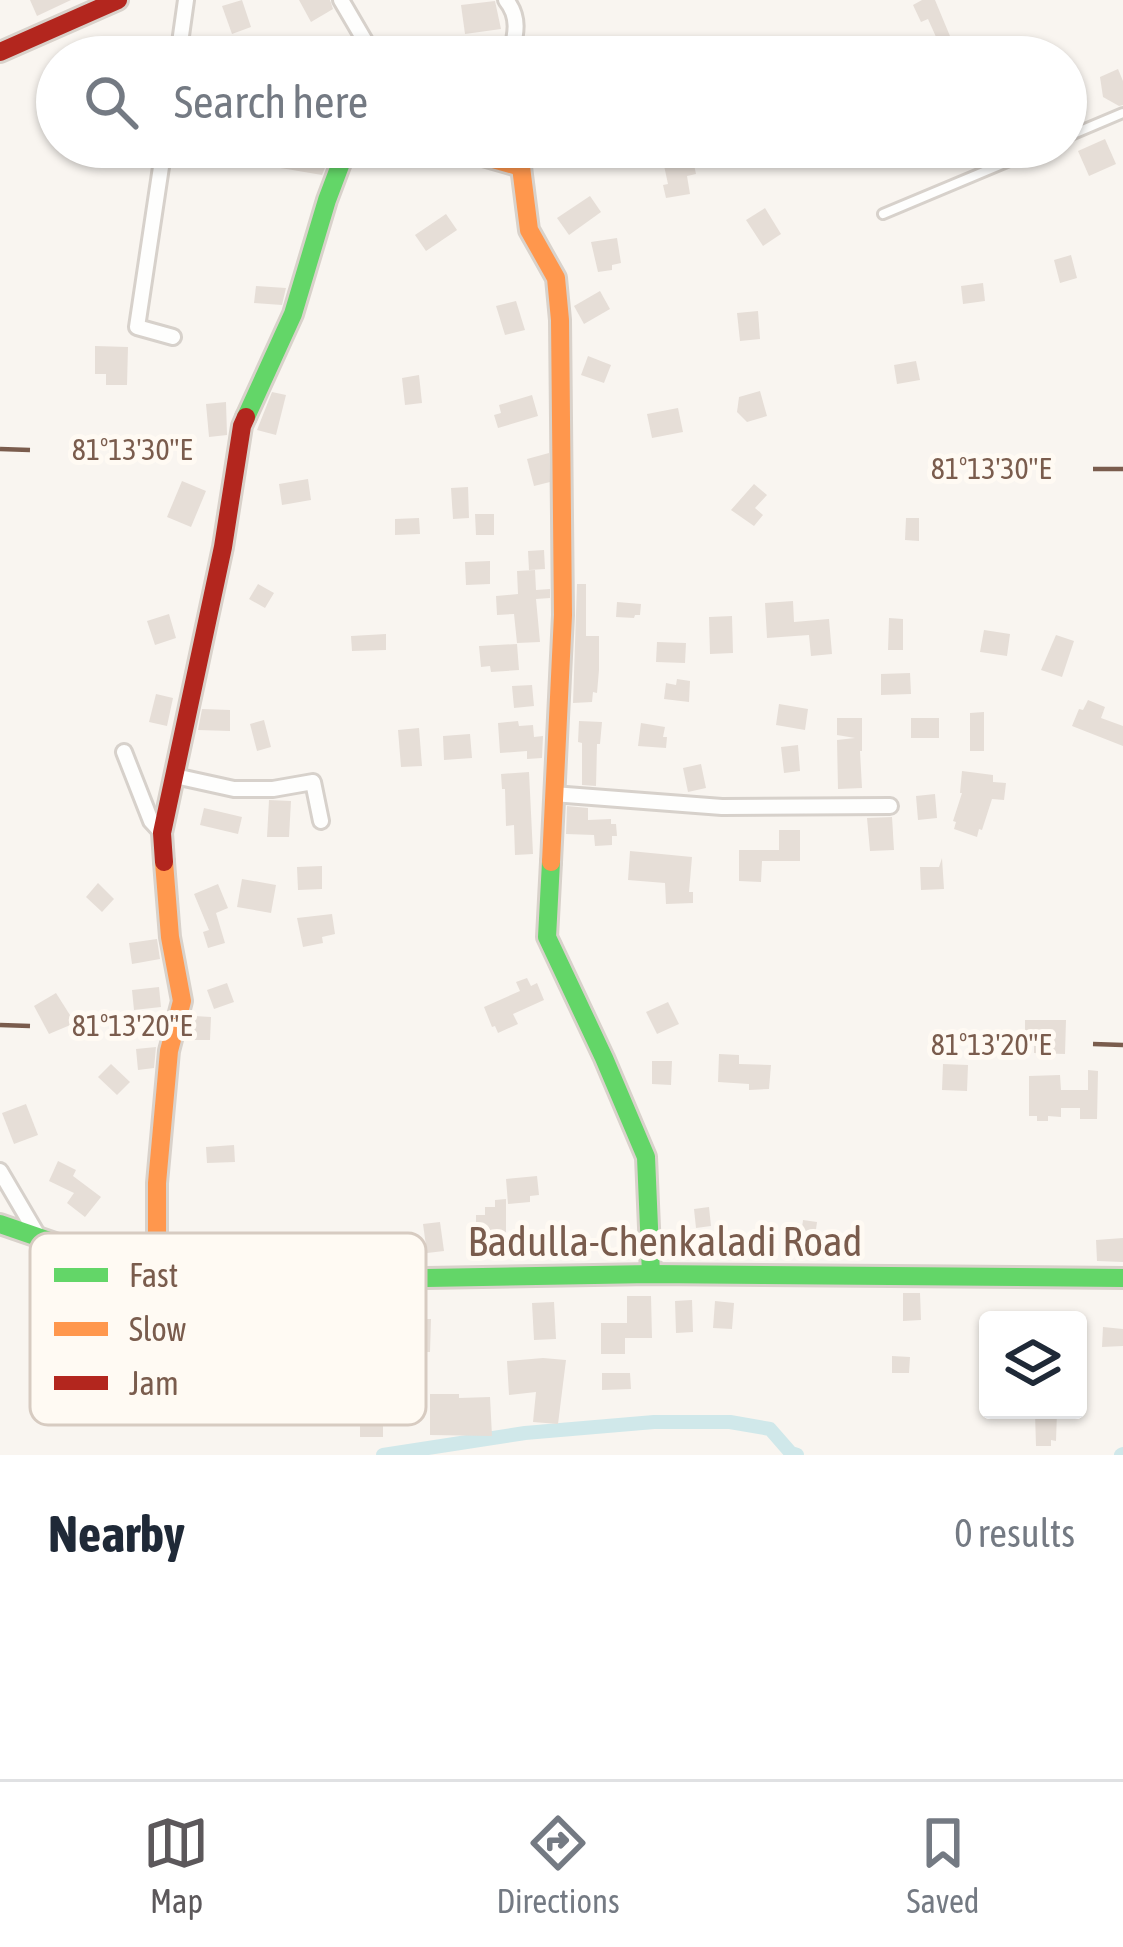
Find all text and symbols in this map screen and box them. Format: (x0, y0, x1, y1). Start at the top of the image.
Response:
search box (36, 36, 1087, 168)
icon: search (78, 69, 144, 135)
text: Search here (174, 76, 368, 128)
text: 81°13'30"E (72, 432, 192, 466)
text: 81°13'30"E (931, 451, 1051, 485)
text: 81°13'20"E (72, 1008, 192, 1042)
text: 81°13'20"E (931, 1027, 1051, 1061)
street label: Badulla-Chenkaladi Road (468, 1217, 862, 1265)
legend (30, 1233, 426, 1425)
text: Fast (129, 1256, 178, 1294)
text: Slow (129, 1310, 186, 1348)
map controls (979, 1311, 1087, 1419)
button: layers (979, 1311, 1087, 1419)
text: Jam (129, 1364, 179, 1402)
text: Nearby (48, 1504, 185, 1563)
text: 0 results (954, 1511, 1075, 1555)
tab: Map (143, 1810, 209, 1920)
tab: Directions (496, 1810, 620, 1920)
tab: Saved (907, 1810, 979, 1920)

